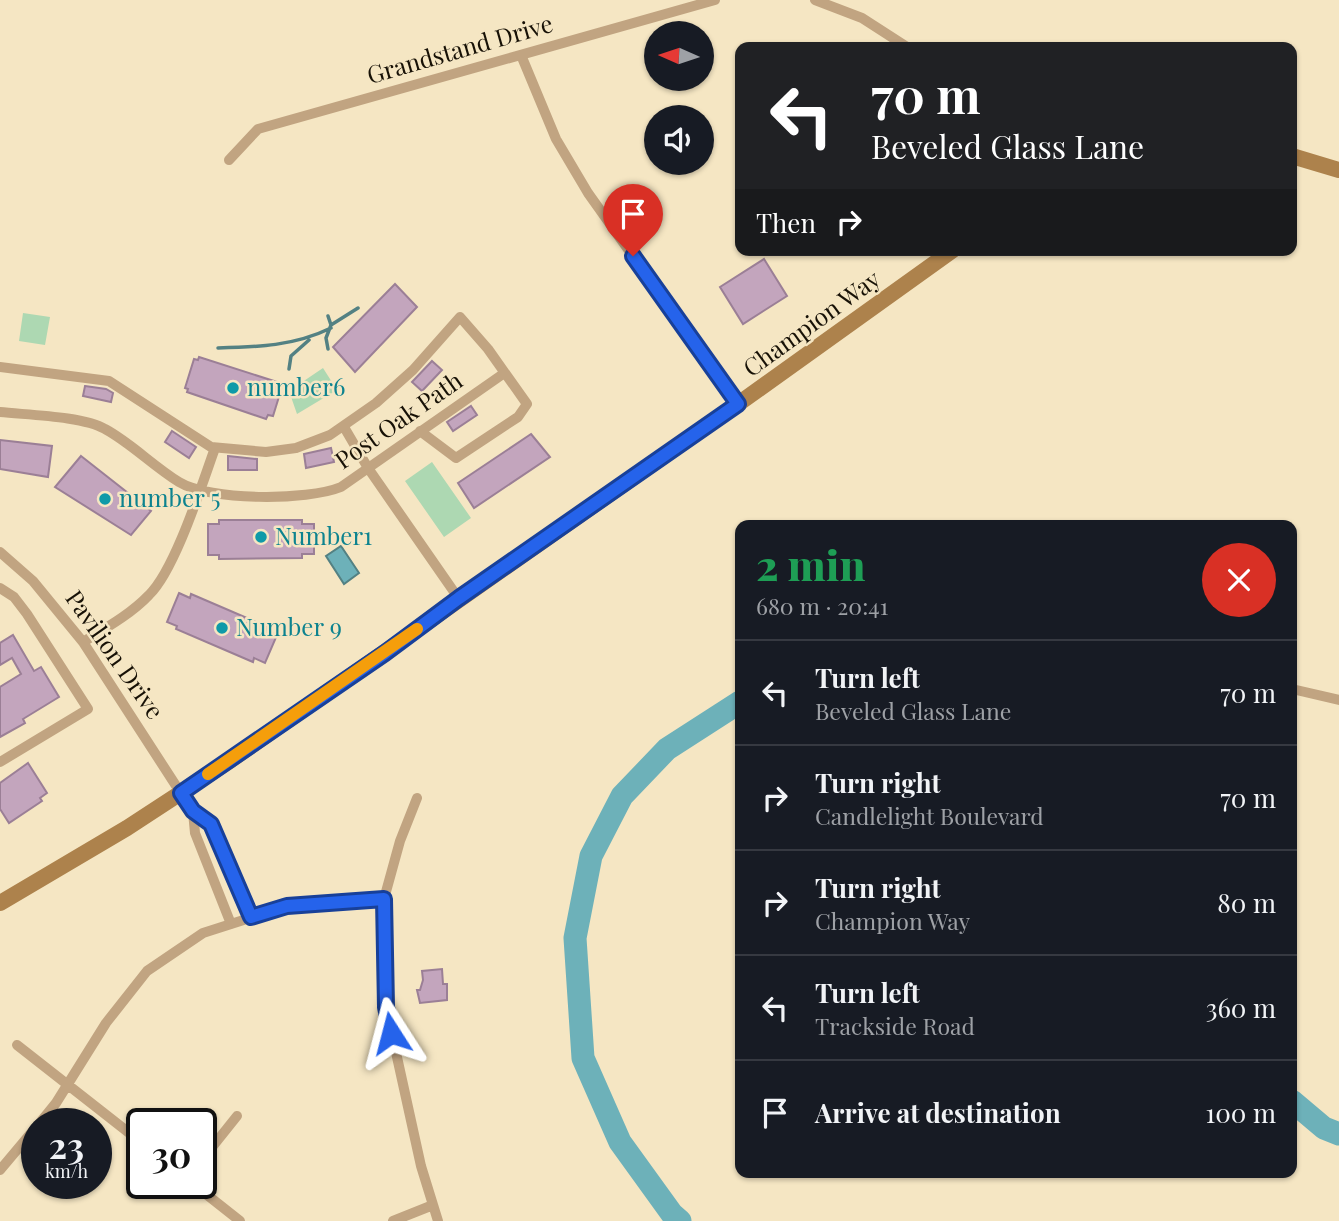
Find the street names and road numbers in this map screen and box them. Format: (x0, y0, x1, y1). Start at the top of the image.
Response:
street label: Grandstand Drive (363, 6, 556, 90)
street label: Champion Way (736, 262, 886, 383)
street label: Post Oak Path (328, 364, 468, 475)
street label: Pavilion Drive (59, 583, 172, 725)

